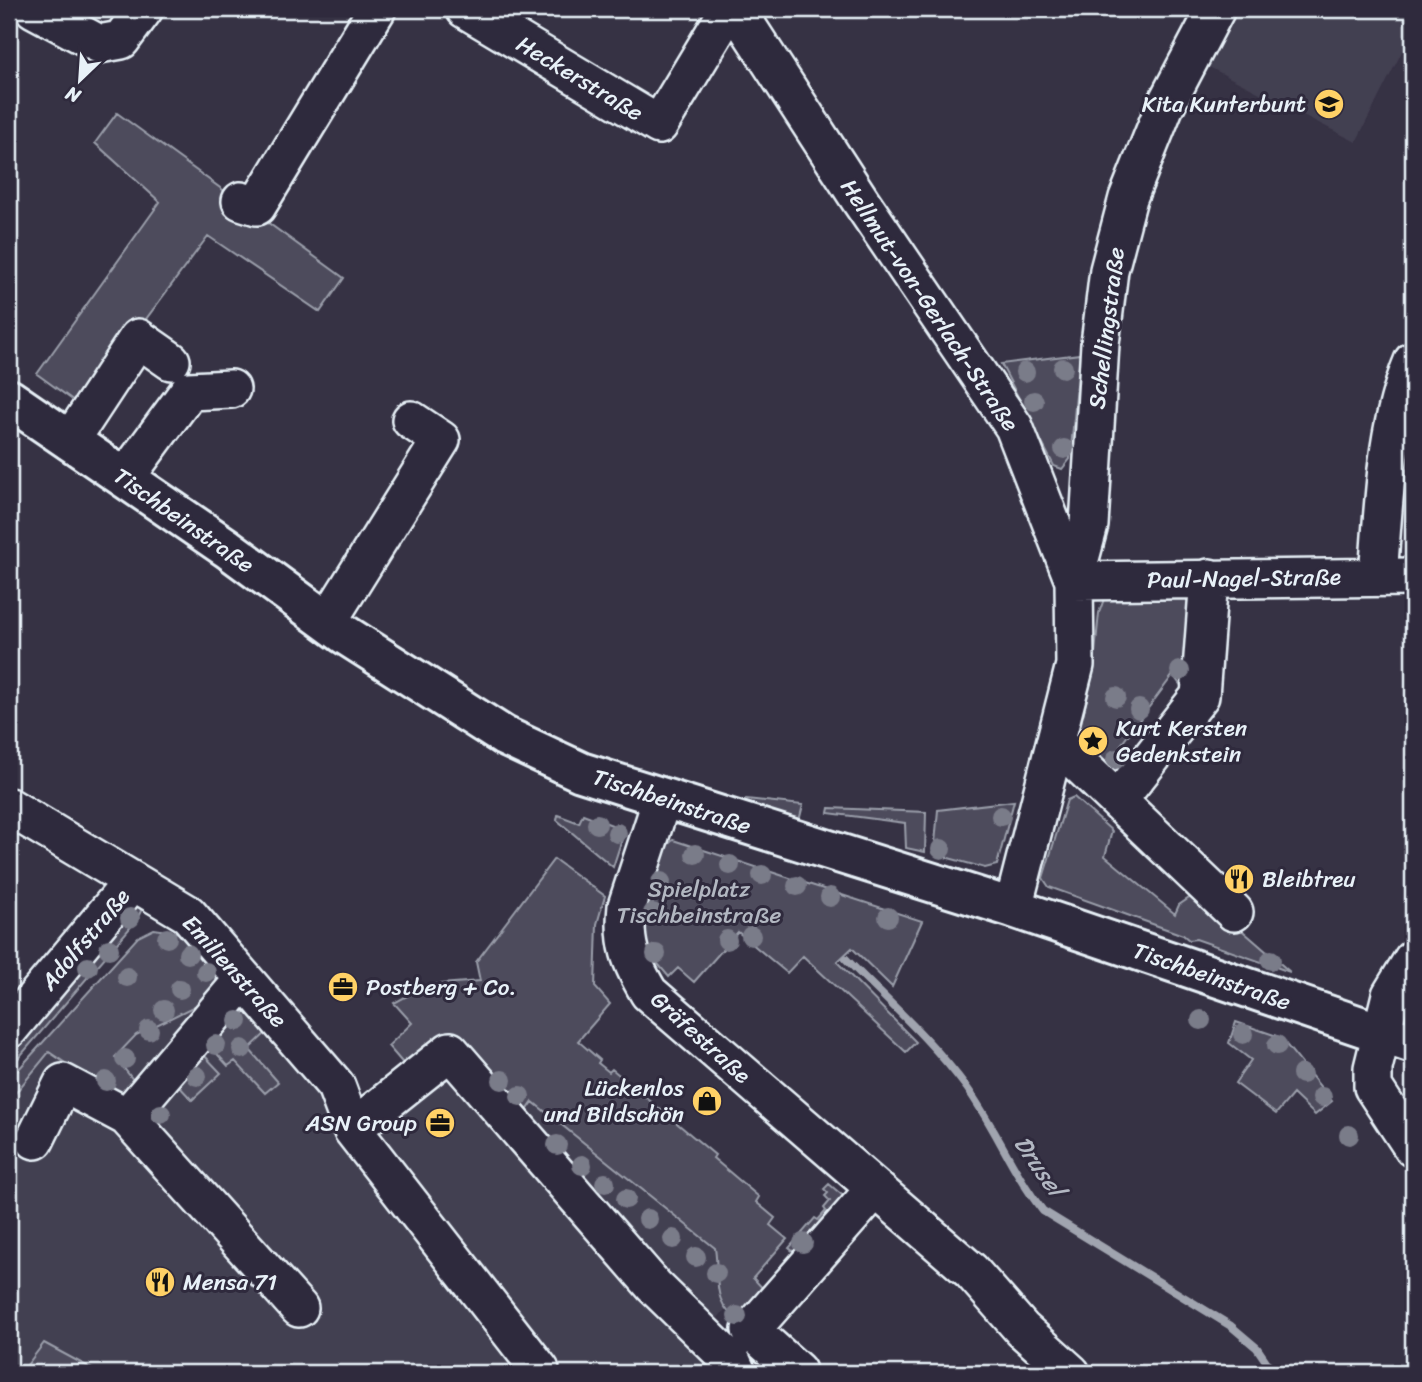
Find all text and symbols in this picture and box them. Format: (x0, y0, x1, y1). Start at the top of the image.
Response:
street label: Heckerstraße (508, 24, 651, 133)
north arrow (46, 46, 116, 116)
text: N (59, 77, 87, 113)
place label: Kita Kunterbunt (1142, 84, 1306, 125)
school or university icon: Kita Kunterbunt (1312, 87, 1346, 121)
street label: Hellmut-von-Gerlach-Straße (829, 170, 1030, 441)
street label: Schellingstraße (1076, 245, 1137, 411)
street label: Tischbeinstraße (105, 456, 263, 585)
street label: Paul-Nagel-Straße (1147, 556, 1341, 601)
place label: Kurt Kersten Gedenkstein (1116, 708, 1248, 775)
place icon: Kurt Kersten Gedenkstein (1076, 724, 1110, 758)
street label: Tischbeinstraße (587, 757, 757, 846)
place label: Bleibtreu (1262, 859, 1356, 900)
restaurant icon: Bleibtreu (1222, 862, 1256, 896)
park label: Spielplatz Tischbeinstraße (617, 869, 781, 936)
street label: Adolfstraße (29, 879, 141, 1001)
street label: Emilienstraße (172, 905, 298, 1038)
street label: Tischbeinstraße (1127, 930, 1296, 1023)
place label: Postberg + Co. (366, 967, 516, 1008)
office icon: Postberg + Co. (326, 970, 360, 1004)
street label: Gräfestraße (641, 980, 761, 1094)
place label: Lückenlos und Bildschön (543, 1068, 684, 1135)
shop icon: Lückenlos und Bildschön (690, 1084, 724, 1118)
place label: ASN Group (304, 1103, 417, 1144)
office icon: ASN Group (423, 1106, 457, 1140)
water label: Drusel (1003, 1126, 1078, 1210)
place label: Mensa 71 (183, 1262, 277, 1303)
restaurant icon: Mensa 71 (143, 1265, 177, 1299)

